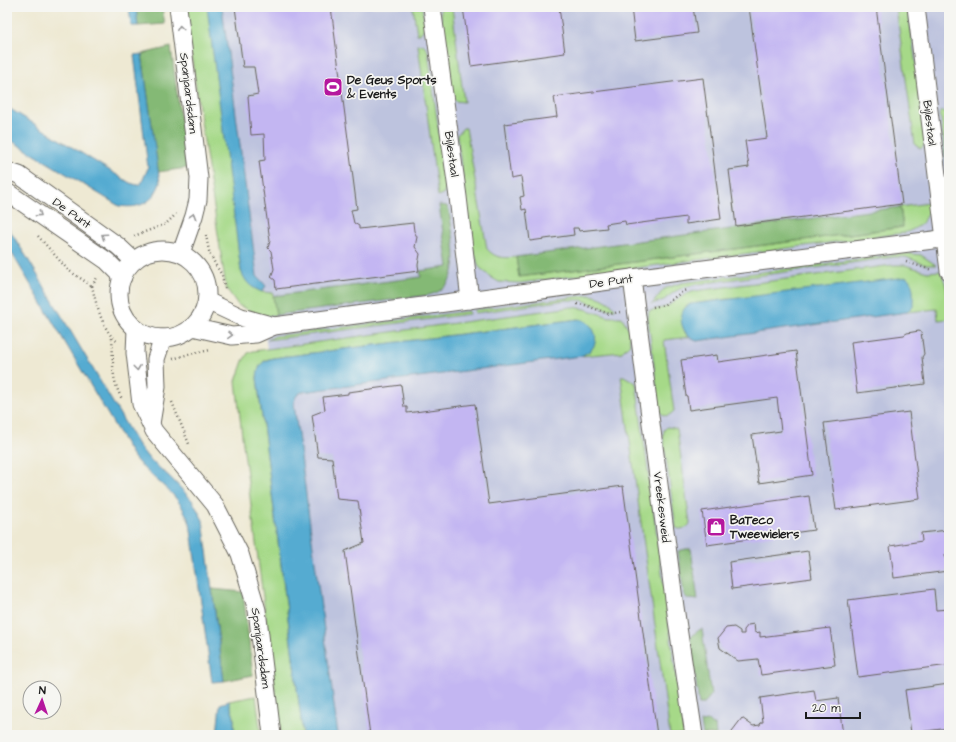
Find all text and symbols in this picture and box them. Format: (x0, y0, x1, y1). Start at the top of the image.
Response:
one-way arrow (176, 25, 185, 31)
street label: Spanjaardsdam (175, 52, 202, 135)
place label: De Geus Sports & Events (346, 72, 436, 103)
sports icon: De Geus Sports & Events (322, 76, 344, 98)
street label: Bijlestaal (918, 99, 941, 147)
street label: Bijlestaal (440, 130, 463, 178)
street label: De Punt (49, 194, 95, 233)
one-way arrow (35, 209, 42, 217)
one-way arrow (188, 213, 197, 220)
one-way arrow (102, 234, 109, 241)
street label: De Punt (588, 270, 634, 293)
one-way arrow (227, 331, 234, 340)
one-way arrow (132, 365, 141, 371)
street label: Vreekesweid (649, 471, 674, 543)
place label: BaTeco Tweewielers (729, 512, 799, 543)
shop icon: BaTeco Tweewielers (705, 516, 727, 538)
street label: Spanjaardsdam (246, 607, 275, 690)
north arrow (22, 680, 62, 720)
text: N (39, 683, 46, 698)
scale bar (806, 694, 860, 720)
text: 20 m (812, 700, 841, 717)

